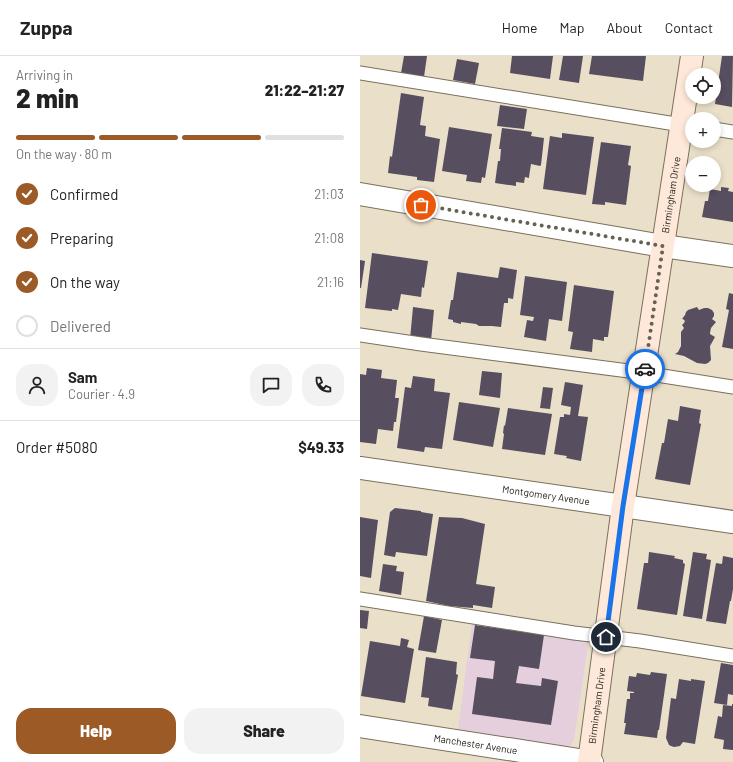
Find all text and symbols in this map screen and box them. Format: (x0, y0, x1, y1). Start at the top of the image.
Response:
text: Zuppa (20, 16, 73, 39)
text: Home (502, 19, 538, 36)
text: Map (560, 19, 584, 36)
text: About (606, 19, 643, 36)
text: Contact (665, 19, 713, 36)
text: Arriving in (16, 67, 73, 83)
map controls (685, 68, 721, 192)
button: locate (685, 68, 721, 104)
text: 21:22–21:27 (265, 81, 344, 99)
text: 2 min (16, 82, 79, 113)
button: + (685, 112, 721, 148)
text: On the way · 80 m (16, 146, 112, 162)
street label: Birmingham Drive (659, 156, 682, 234)
button: − (685, 156, 721, 192)
icon: check (16, 183, 38, 205)
text: Confirmed (50, 185, 118, 203)
text: 21:03 (314, 186, 344, 202)
pin (404, 188, 438, 222)
icon: bag (410, 194, 432, 216)
icon: check (16, 227, 38, 249)
text: Preparing (50, 229, 114, 247)
text: 21:08 (314, 230, 344, 246)
icon: check (16, 271, 38, 293)
text: On the way (50, 273, 120, 291)
text: 21:16 (317, 274, 344, 290)
text: Delivered (50, 317, 111, 335)
courier (625, 349, 665, 389)
icon: car (634, 358, 656, 380)
button: person (16, 364, 58, 406)
button: chat (250, 364, 292, 406)
button: phone (302, 364, 344, 406)
text: Sam (68, 368, 97, 386)
text: Courier · 4.9 (68, 386, 135, 402)
text: Order #5080 (16, 438, 98, 456)
text: $49.33 (298, 438, 344, 456)
street label: Montgomery Avenue (501, 483, 591, 507)
pin (589, 620, 623, 654)
icon: home (595, 626, 617, 648)
street label: Birmingham Drive (585, 666, 608, 745)
button: Help (16, 708, 176, 754)
button: Share (184, 708, 344, 754)
street label: Manchester Avenue (433, 732, 518, 756)

